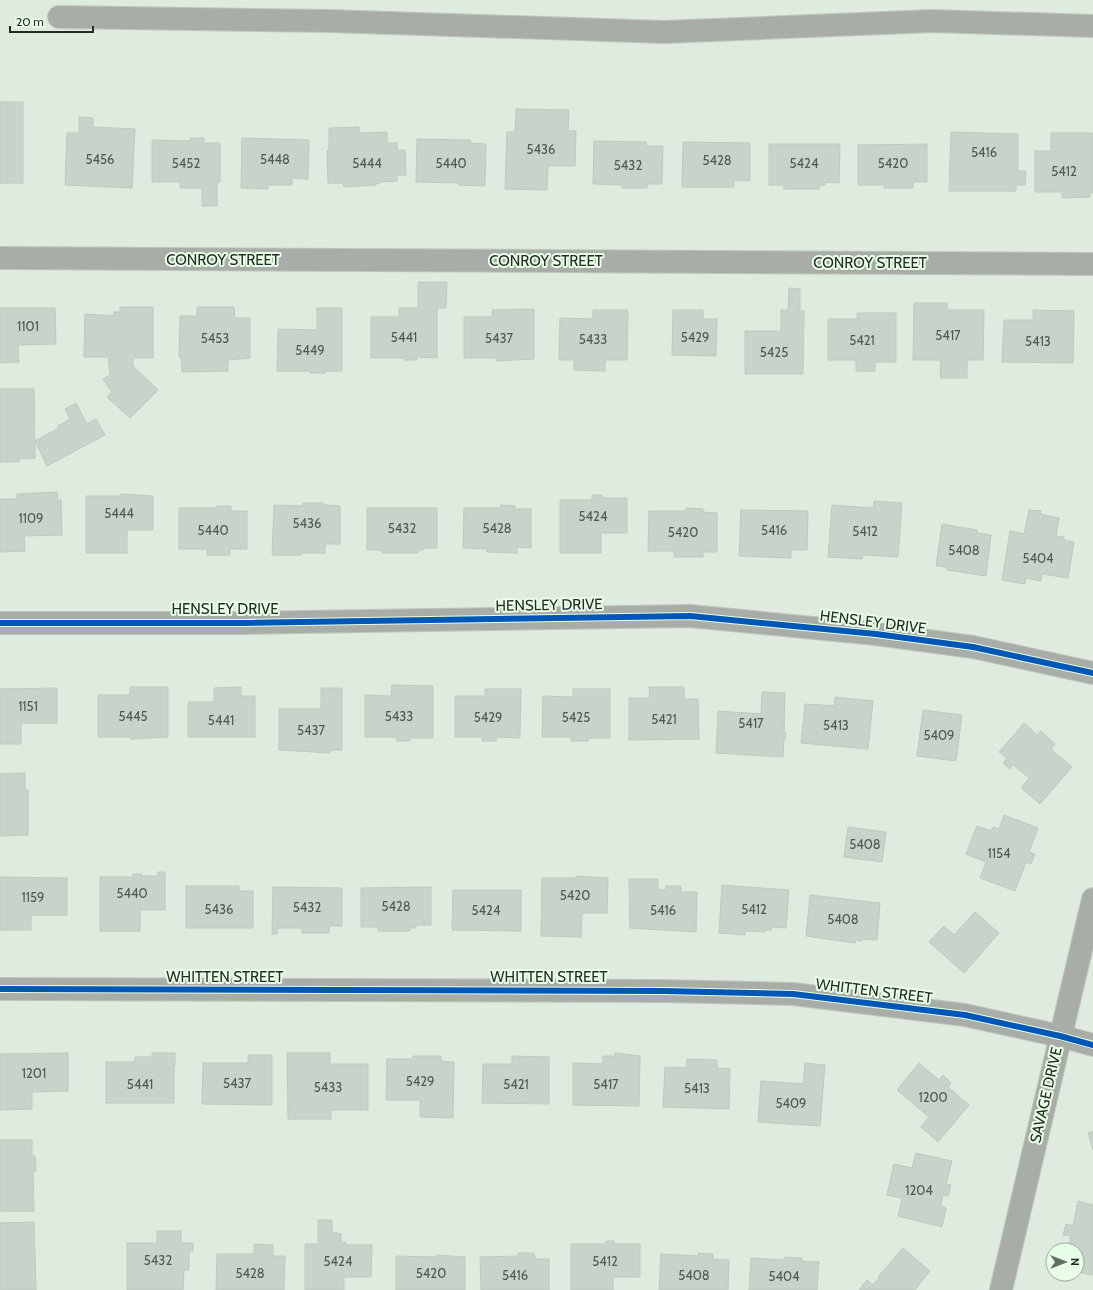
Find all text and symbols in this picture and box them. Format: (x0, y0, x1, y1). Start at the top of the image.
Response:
scale bar (10, 8, 93, 34)
text: 20 m (16, 14, 44, 29)
house number: 5436 (527, 141, 555, 157)
house number: 5416 (971, 144, 997, 160)
house number: 5456 (86, 151, 114, 167)
house number: 5448 (260, 151, 290, 167)
house number: 5428 (702, 152, 732, 168)
house number: 5452 (172, 155, 200, 171)
house number: 5444 (352, 155, 382, 171)
house number: 5440 (435, 155, 467, 171)
house number: 5424 (790, 155, 819, 171)
house number: 5420 (878, 155, 908, 171)
house number: 5432 (614, 157, 642, 173)
house number: 5412 (1051, 163, 1077, 179)
street label: CONROY STREET (166, 251, 280, 269)
street label: CONROY STREET (489, 252, 603, 270)
street label: CONROY STREET (813, 254, 927, 272)
house number: 1101 (17, 318, 39, 334)
house number: 5417 (935, 327, 961, 343)
house number: 5441 (391, 329, 417, 345)
house number: 5429 (681, 329, 709, 345)
house number: 5453 (201, 330, 229, 346)
house number: 5437 (485, 330, 514, 346)
house number: 5433 (579, 331, 607, 347)
house number: 5421 (849, 332, 875, 348)
house number: 5413 (1025, 333, 1051, 349)
house number: 5449 (295, 342, 325, 358)
house number: 5425 (760, 344, 788, 360)
house number: 5444 (104, 505, 134, 521)
house number: 5424 (579, 508, 608, 524)
house number: 1109 (19, 510, 43, 526)
house number: 5436 (293, 515, 321, 531)
house number: 5432 (388, 520, 416, 536)
house number: 5428 (482, 520, 512, 536)
house number: 5440 (197, 522, 229, 538)
house number: 5416 (761, 522, 787, 538)
house number: 5412 (852, 523, 878, 539)
house number: 5420 (668, 524, 698, 540)
house number: 5408 (948, 542, 980, 558)
house number: 5404 (1022, 550, 1054, 566)
street label: HENSLEY DRIVE (495, 595, 603, 615)
street label: HENSLEY DRIVE (171, 600, 279, 618)
street label: HENSLEY DRIVE (819, 607, 927, 637)
house number: 1151 (18, 698, 38, 714)
house number: 5445 (118, 708, 148, 724)
house number: 5433 (385, 708, 413, 724)
house number: 5429 (474, 709, 502, 725)
house number: 5425 (562, 709, 590, 725)
house number: 5421 (651, 711, 677, 727)
house number: 5441 (208, 712, 234, 728)
house number: 5417 (738, 715, 764, 731)
house number: 5413 (823, 717, 849, 733)
house number: 5437 (297, 722, 326, 738)
house number: 5409 (923, 727, 955, 743)
house number: 5408 (849, 836, 881, 852)
house number: 1154 (987, 845, 1011, 861)
house number: 5440 (116, 885, 148, 901)
house number: 5420 (560, 887, 590, 903)
house number: 1159 (22, 889, 44, 905)
house number: 5428 (381, 898, 411, 914)
house number: 5432 (293, 899, 321, 915)
house number: 5436 (205, 901, 233, 917)
house number: 5412 (741, 901, 767, 917)
house number: 5424 (472, 902, 501, 918)
house number: 5416 (650, 902, 676, 918)
house number: 5408 (827, 911, 859, 927)
street label: WHITTEN STREET (166, 968, 284, 986)
street label: WHITTEN STREET (490, 968, 608, 986)
street label: WHITTEN STREET (815, 975, 933, 1007)
street label: SAVAGE DRIVE (1026, 1045, 1066, 1145)
house number: 1201 (22, 1065, 46, 1081)
house number: 5429 (406, 1073, 434, 1089)
house number: 5437 (223, 1075, 252, 1091)
house number: 5441 (127, 1076, 153, 1092)
house number: 5421 (503, 1076, 529, 1092)
house number: 5417 (593, 1076, 619, 1092)
house number: 5433 (314, 1079, 342, 1095)
house number: 5413 (684, 1080, 710, 1096)
house number: 1200 (918, 1089, 948, 1105)
house number: 5409 (775, 1095, 807, 1111)
house number: 1204 (905, 1182, 933, 1198)
north arrow (1045, 1242, 1085, 1282)
house number: 5432 (144, 1252, 172, 1268)
house number: 5424 (324, 1253, 353, 1269)
house number: 5412 (592, 1253, 618, 1269)
text: N (1068, 1258, 1082, 1266)
house number: 5428 (235, 1265, 265, 1281)
house number: 5420 (416, 1265, 446, 1281)
house number: 5416 (502, 1267, 528, 1283)
house number: 5408 (678, 1267, 710, 1283)
house number: 5404 (768, 1268, 800, 1284)

